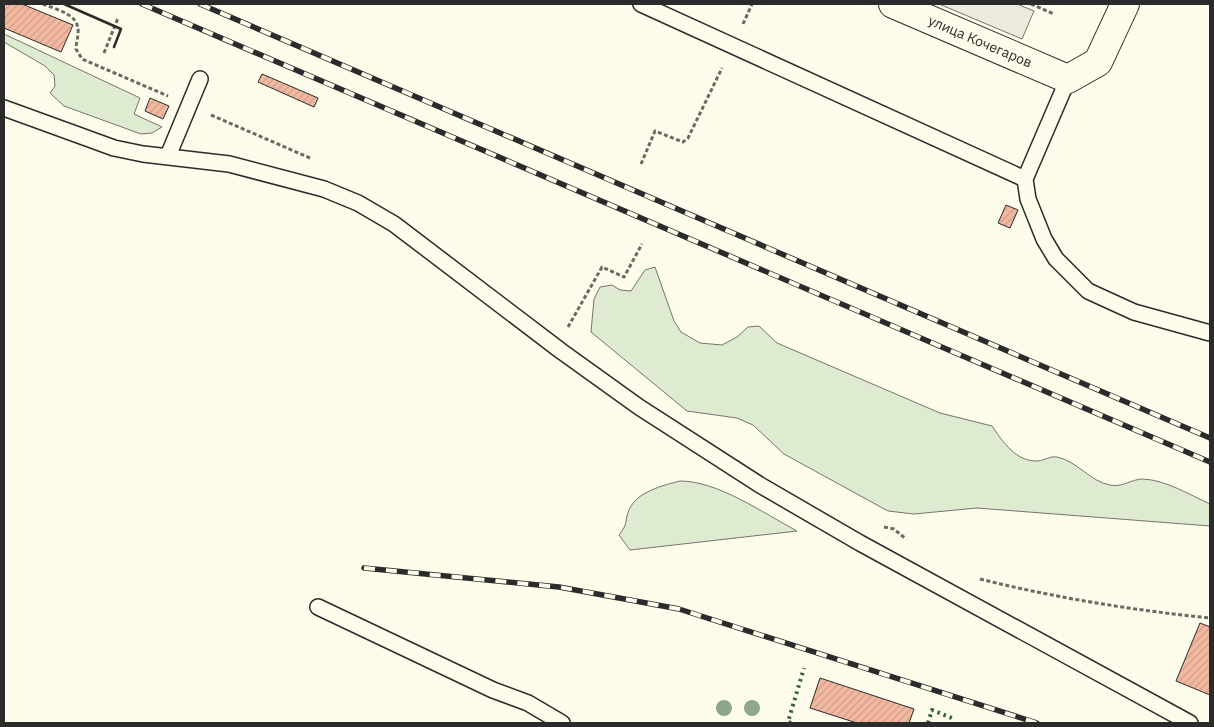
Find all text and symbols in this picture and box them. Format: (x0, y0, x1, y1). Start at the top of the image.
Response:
street label: улица Кочегаров (926, 11, 1035, 72)

